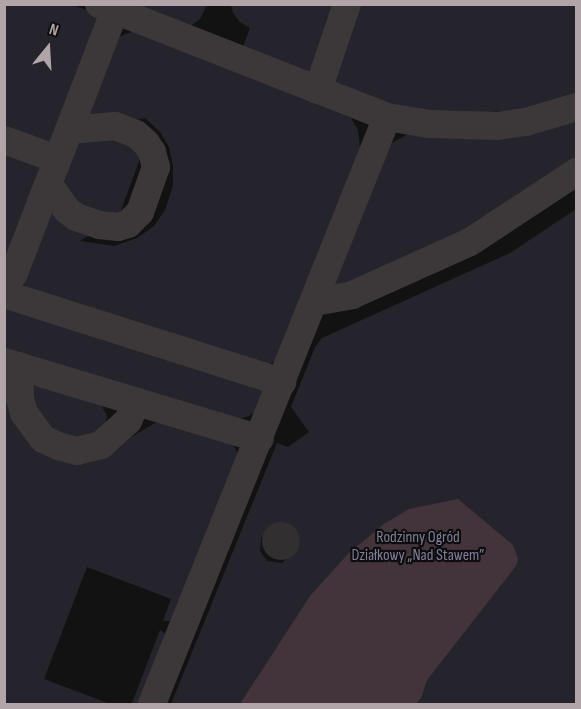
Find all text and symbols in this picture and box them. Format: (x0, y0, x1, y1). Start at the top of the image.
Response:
north arrow (18, 18, 78, 78)
text: N (47, 20, 61, 41)
park label: Rodzinny Ogród Działkowy „Nad Stawem” (351, 528, 485, 566)

